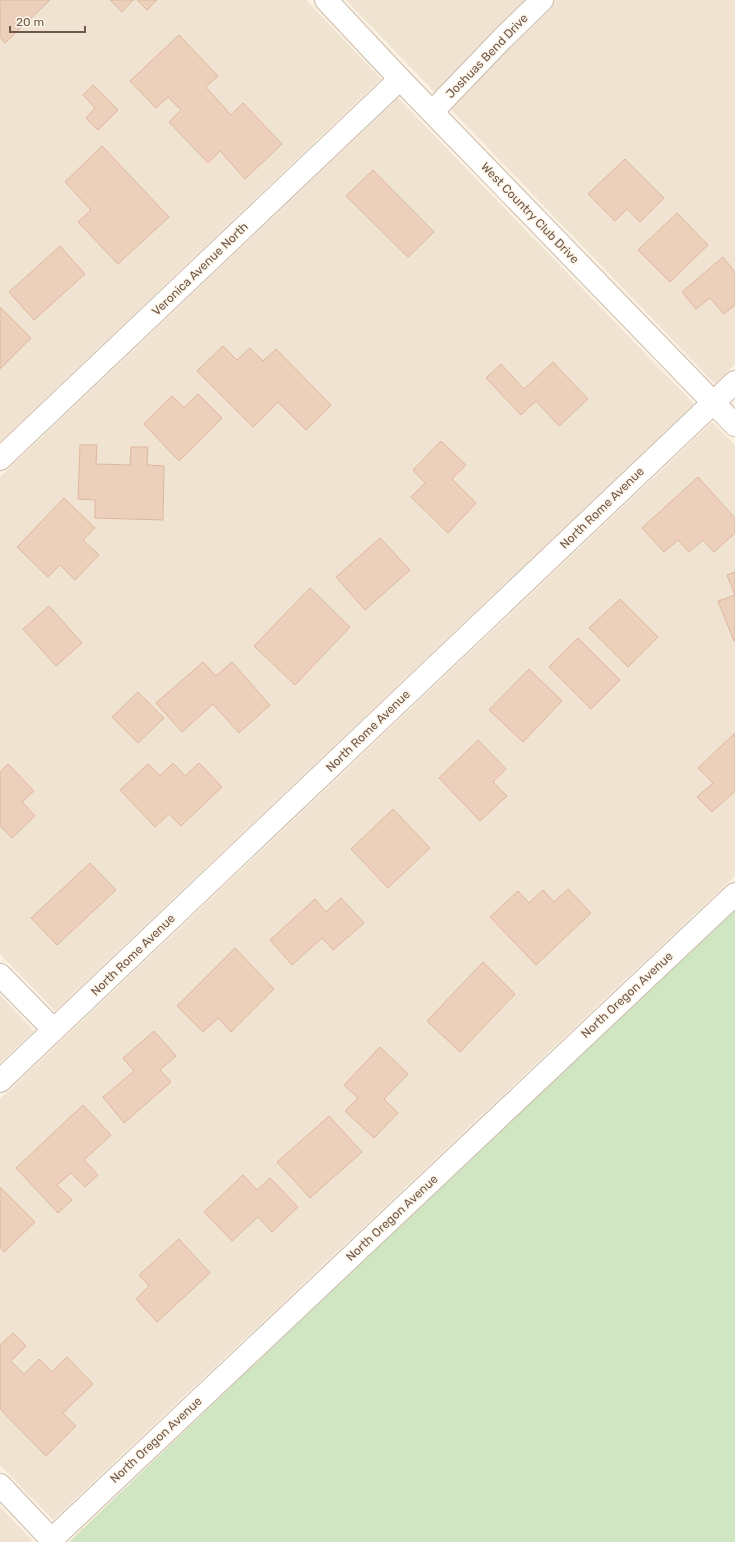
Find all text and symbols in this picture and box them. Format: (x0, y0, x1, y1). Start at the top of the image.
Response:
scale bar (10, 8, 85, 34)
street label: Joshuas Bend Drive (443, 11, 531, 101)
text: 20 m (16, 15, 44, 29)
street label: West Country Club Drive (478, 160, 582, 267)
street label: Veronica Avenue North (149, 219, 251, 319)
street label: North Rome Avenue (557, 464, 647, 552)
street label: North Rome Avenue (323, 687, 413, 775)
street label: North Rome Avenue (88, 911, 178, 999)
street label: North Oregon Avenue (578, 949, 676, 1041)
street label: North Oregon Avenue (343, 1172, 441, 1264)
street label: North Oregon Avenue (107, 1394, 205, 1486)

